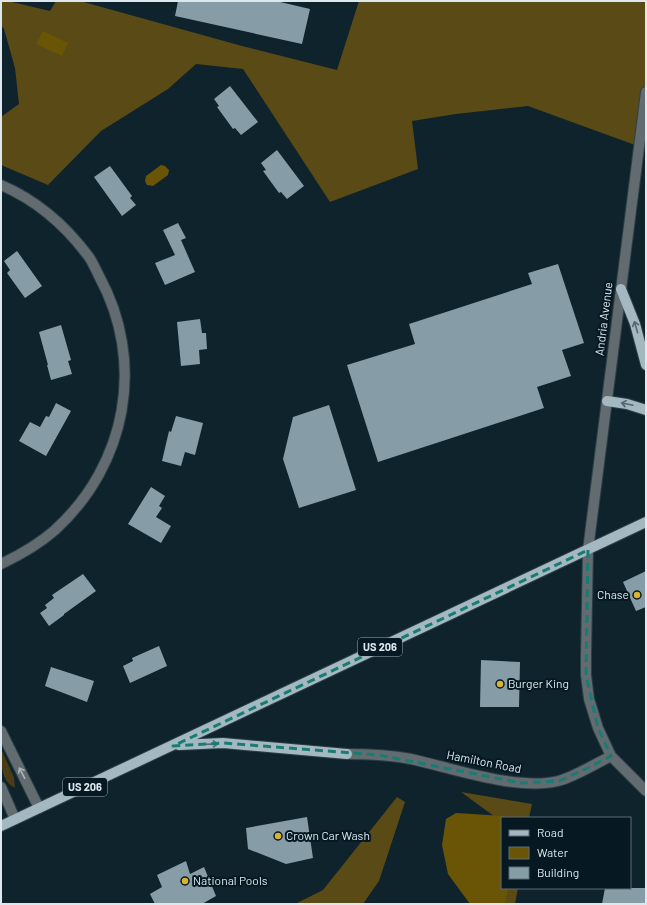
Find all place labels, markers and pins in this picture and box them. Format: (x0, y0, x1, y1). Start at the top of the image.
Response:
place label: Chase (597, 587, 629, 601)
marker: Chase (632, 590, 642, 600)
place label: Burger King (508, 676, 569, 690)
marker: Burger King (495, 679, 505, 689)
place label: Crown Car Wash (286, 828, 370, 842)
marker: Crown Car Wash (273, 831, 283, 841)
place label: National Pools (193, 873, 268, 887)
marker: National Pools (180, 876, 190, 886)

